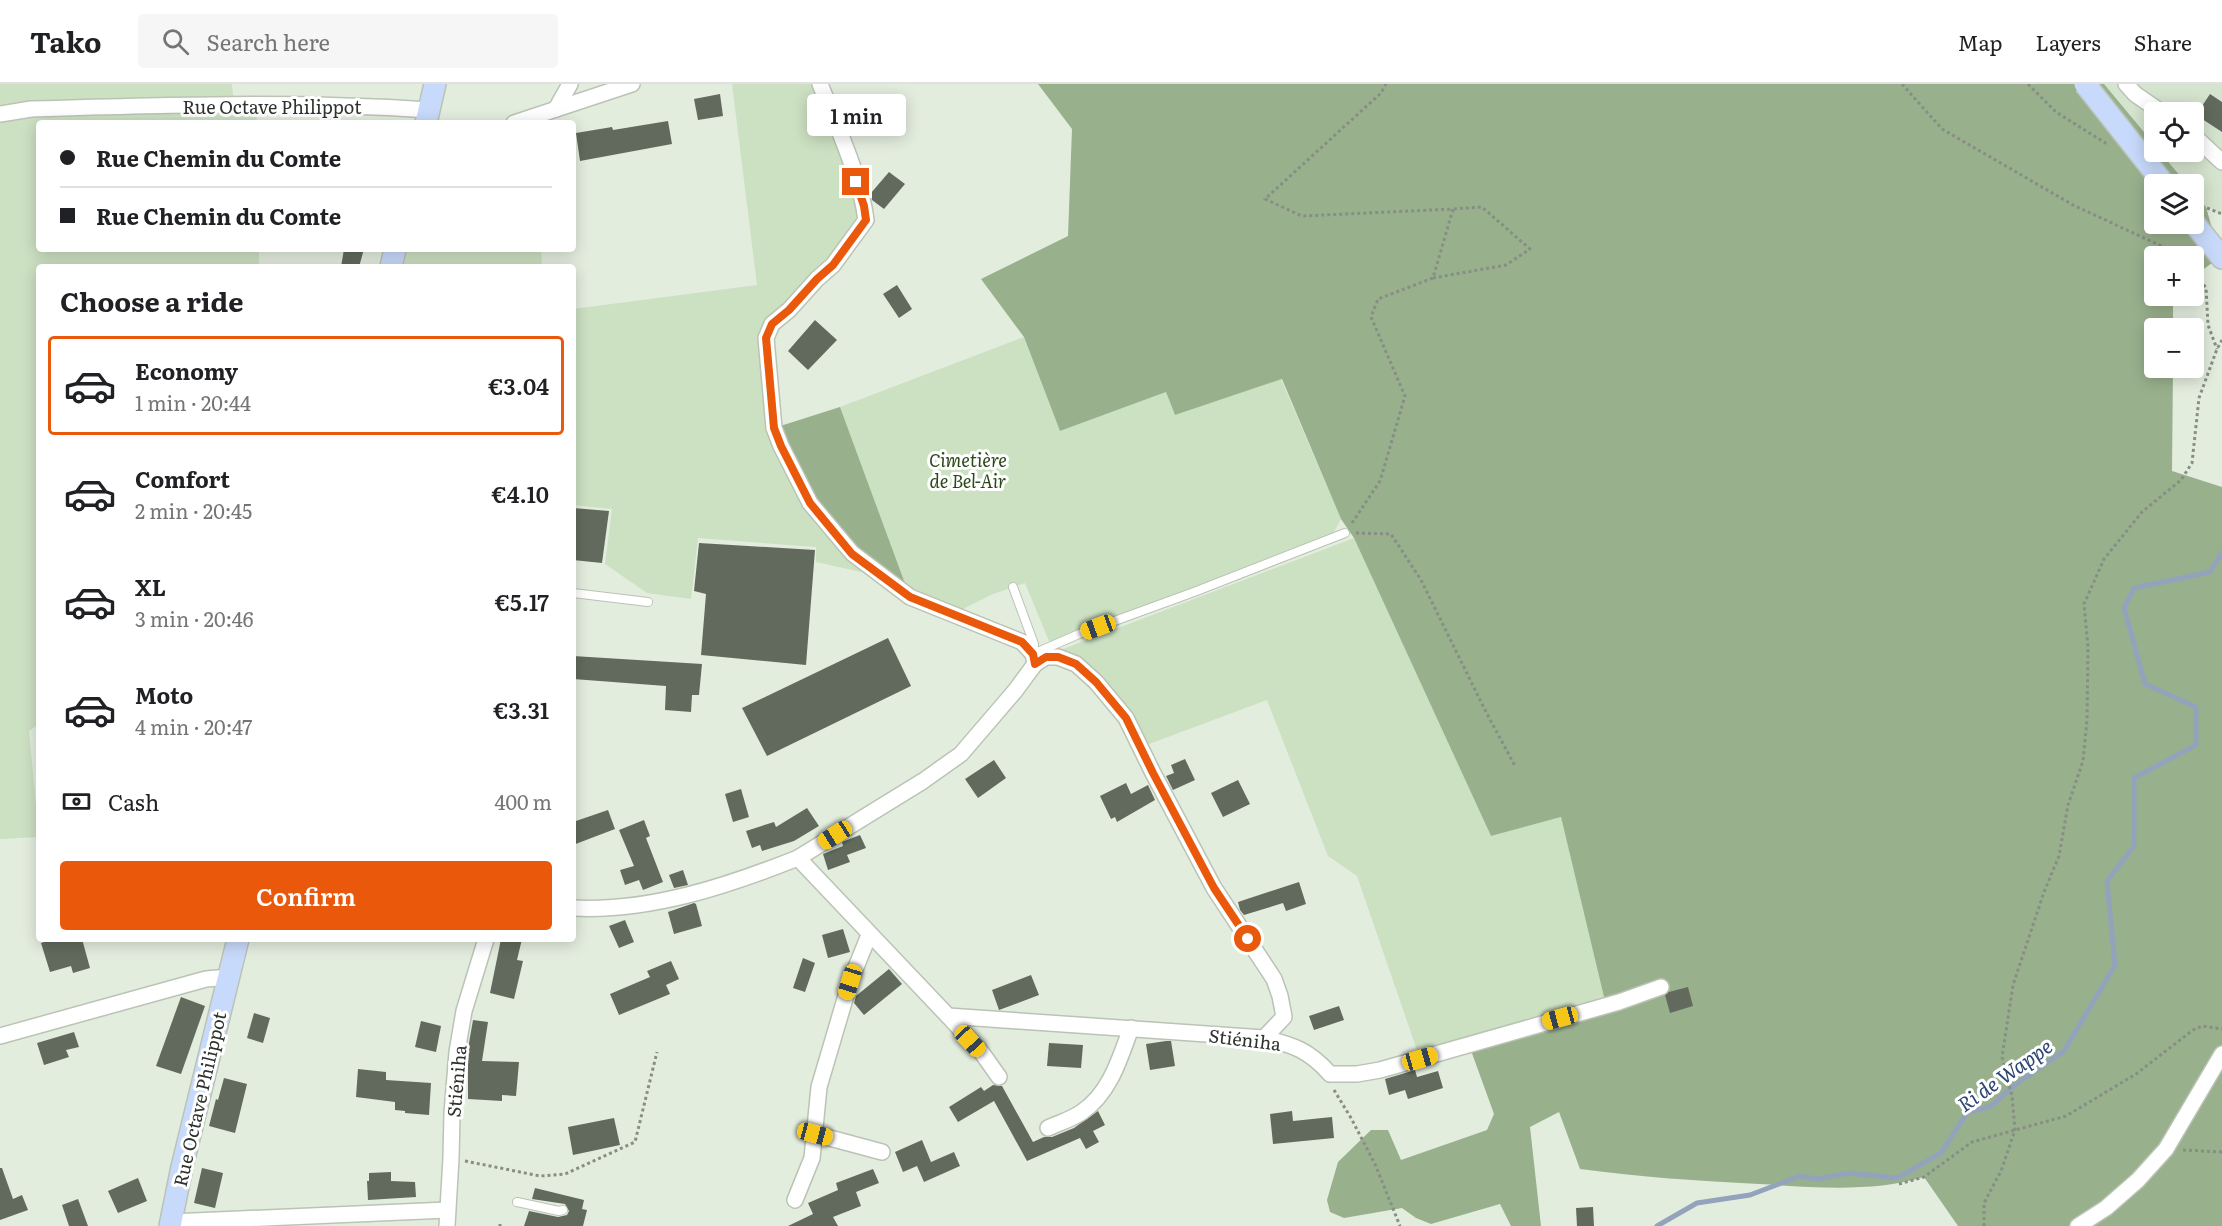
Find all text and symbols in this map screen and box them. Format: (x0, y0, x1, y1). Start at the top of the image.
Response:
search box (138, 14, 558, 68)
text: Tako (30, 20, 102, 62)
icon: search (159, 25, 192, 58)
text: Search here (207, 25, 330, 58)
text: Map (1958, 26, 2003, 57)
text: Layers (2036, 26, 2101, 57)
text: Share (2134, 26, 2192, 57)
street label: Rue Octave Philippot (183, 93, 362, 120)
callout: 1 min (806, 95, 906, 137)
text: 1 min (830, 100, 883, 130)
map controls (2144, 102, 2204, 378)
button: locate (2144, 102, 2204, 162)
text: Rue Chemin du Comte (96, 141, 341, 174)
route end (842, 168, 869, 195)
button: layers (2144, 174, 2204, 234)
text: Rue Chemin du Comte (96, 199, 341, 232)
button: + (2144, 246, 2204, 306)
text: Choose a ride (60, 280, 243, 320)
button: − (2144, 318, 2204, 378)
text: Economy (135, 354, 238, 387)
icon: car (63, 359, 117, 413)
text: €3.04 (488, 369, 549, 402)
text: 1 min · 20:44 (135, 387, 251, 417)
park label: Cimetière de Bel-Air (929, 446, 1007, 494)
text: Comfort (135, 462, 230, 495)
icon: car (63, 467, 117, 521)
text: €4.10 (491, 477, 549, 510)
text: 2 min · 20:45 (135, 495, 252, 525)
text: XL (135, 570, 166, 603)
icon: car (63, 575, 117, 629)
text: €5.17 (495, 585, 549, 618)
text: 3 min · 20:46 (135, 603, 254, 633)
car (1078, 612, 1118, 642)
text: Moto (135, 678, 193, 711)
icon: car (63, 683, 117, 737)
text: €3.31 (493, 693, 549, 726)
text: 4 min · 20:47 (135, 711, 252, 741)
icon: cash (60, 785, 93, 818)
text: Cash (108, 785, 159, 818)
text: 400 m (494, 786, 552, 816)
car (815, 818, 855, 852)
button: Confirm (60, 861, 552, 930)
route start (1234, 925, 1261, 952)
car (836, 962, 864, 1002)
car (1540, 1005, 1580, 1031)
street label: Rue Octave Philippot (166, 1008, 232, 1189)
street label: Stiéniha (1207, 1021, 1283, 1057)
car (951, 1022, 989, 1060)
water label: Ri de Wappe (1950, 1030, 2058, 1118)
street label: Stiéniha (439, 1043, 473, 1118)
car (1400, 1045, 1440, 1073)
car (795, 1121, 835, 1147)

